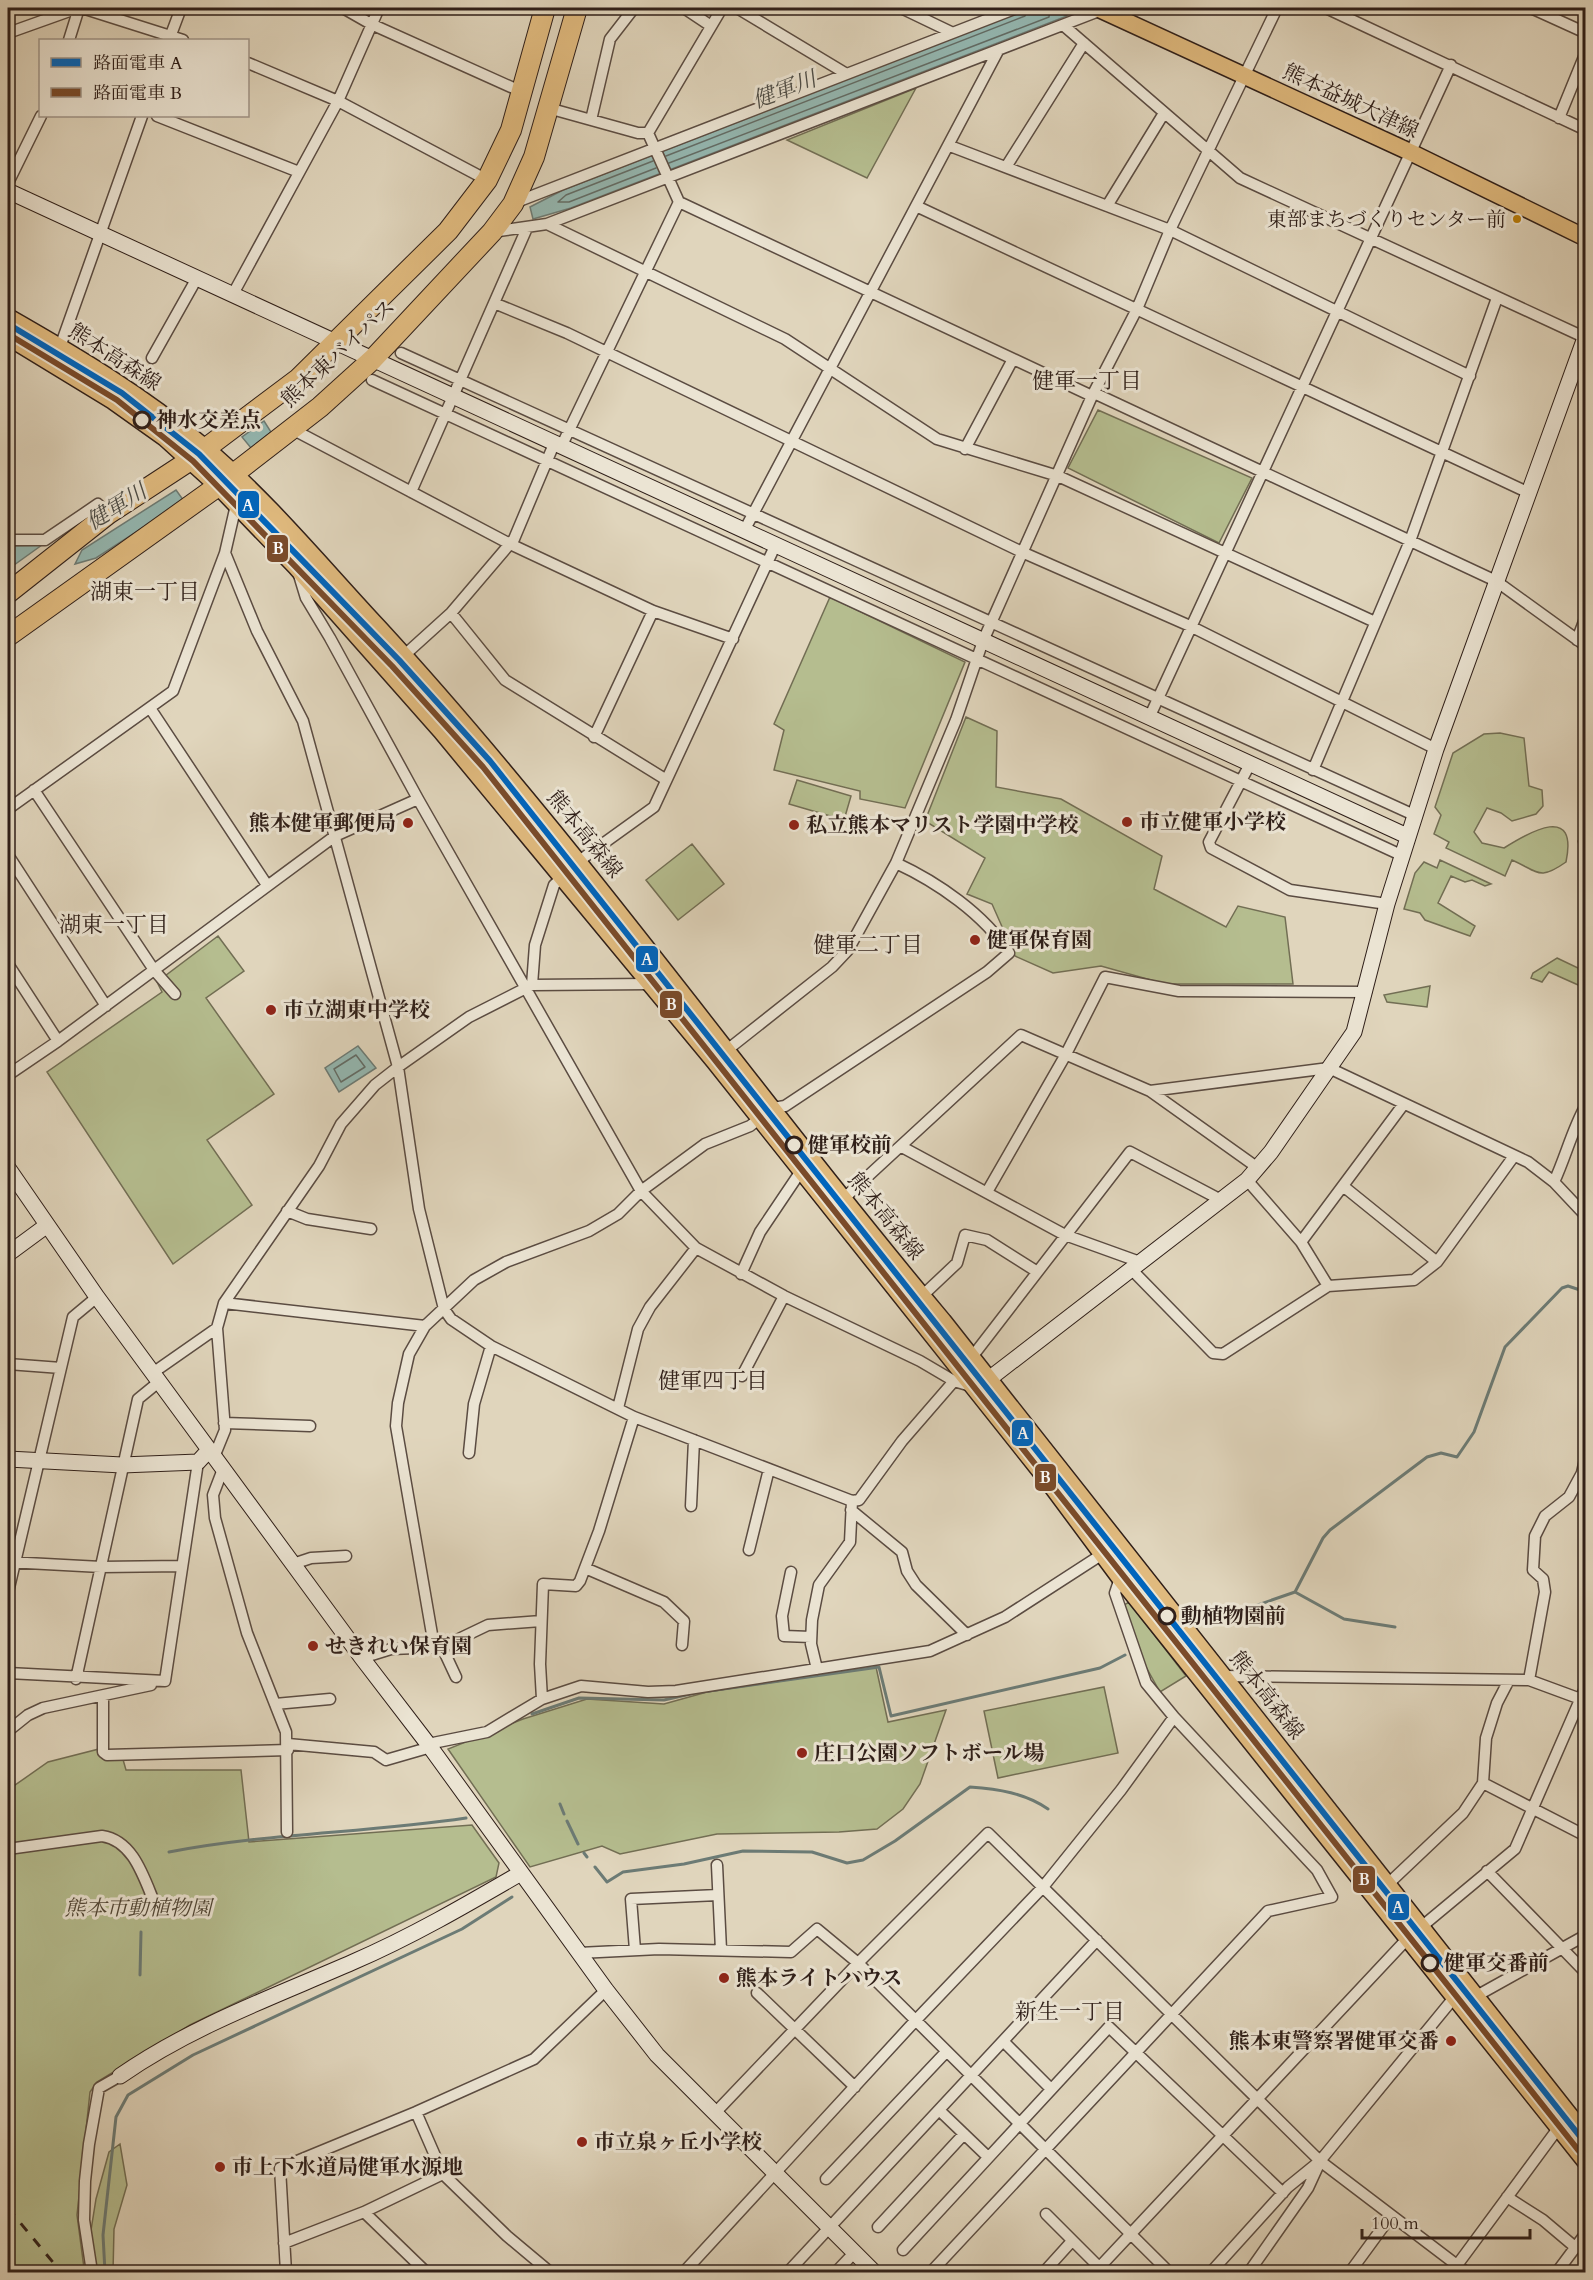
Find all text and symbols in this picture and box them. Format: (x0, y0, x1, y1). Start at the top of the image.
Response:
legend (39, 39, 249, 117)
text: 路面電車 A (93, 51, 183, 76)
street label: 熊本益城大津線 (1278, 57, 1424, 146)
water label: 健軍川 (748, 63, 822, 116)
text: 路面電車 B (93, 81, 182, 106)
place label: 東部まちづくりセンター前 (1267, 206, 1506, 233)
marker: 東部まちづくりセンター前 (1511, 213, 1523, 225)
street label: 熊本東バイパス (275, 293, 402, 414)
street label: 熊本高森線 (63, 317, 167, 398)
district label: 健軍一丁目 (1032, 366, 1142, 396)
place label: 神水交差点 (156, 406, 261, 435)
marker: 神水交差点 (133, 411, 151, 429)
water label: 健軍川 (81, 476, 154, 537)
line badge: A (237, 490, 260, 519)
text: A (242, 495, 254, 517)
line badge: B (266, 534, 289, 563)
text: B (272, 538, 284, 560)
district label: 湖東一丁目 (90, 577, 200, 607)
street label: 熊本高森線 (540, 784, 629, 884)
place label: 市立健軍小学校 (1139, 808, 1286, 837)
place label: 熊本健軍郵便局 (249, 809, 396, 838)
place label: 私立熊本マリスト学園中学校 (806, 811, 1079, 840)
marker: 市立健軍小学校 (1120, 815, 1134, 829)
marker: 熊本健軍郵便局 (401, 816, 415, 830)
marker: 私立熊本マリスト学園中学校 (787, 818, 801, 832)
district label: 湖東一丁目 (59, 910, 169, 940)
place label: 健軍保育園 (987, 926, 1092, 955)
district label: 健軍二丁目 (813, 930, 923, 960)
marker: 健軍保育園 (968, 933, 982, 947)
line badge: A (635, 945, 659, 973)
text: A (641, 949, 653, 971)
line badge: B (659, 990, 683, 1019)
text: B (665, 994, 677, 1016)
place label: 市立湖東中学校 (283, 996, 430, 1025)
marker: 市立湖東中学校 (264, 1003, 278, 1017)
place label: 健軍校前 (808, 1131, 892, 1160)
marker: 健軍校前 (785, 1136, 803, 1154)
street label: 熊本高森線 (841, 1166, 930, 1266)
district label: 健軍四丁目 (658, 1366, 768, 1396)
line badge: A (1011, 1419, 1034, 1447)
text: A (1017, 1423, 1029, 1445)
line badge: B (1034, 1463, 1057, 1492)
text: B (1039, 1467, 1051, 1489)
place label: 動植物園前 (1181, 1602, 1286, 1631)
marker: 動植物園前 (1158, 1607, 1176, 1625)
place label: せきれい保育園 (325, 1632, 472, 1661)
marker: せきれい保育園 (306, 1639, 320, 1653)
street label: 熊本高森線 (1223, 1645, 1310, 1746)
place label: 庄口公園ソフトボール場 (814, 1739, 1045, 1768)
marker: 庄口公園ソフトボール場 (795, 1746, 809, 1760)
line badge: B (1352, 1865, 1376, 1894)
text: B (1358, 1869, 1370, 1891)
line badge: A (1387, 1893, 1410, 1921)
park label: 熊本市動植物園 (65, 1894, 214, 1923)
text: A (1392, 1897, 1404, 1919)
place label: 健軍交番前 (1444, 1949, 1549, 1978)
marker: 健軍交番前 (1421, 1954, 1439, 1972)
place label: 熊本ライトハウス (736, 1964, 902, 1993)
marker: 熊本ライトハウス (717, 1971, 731, 1985)
district label: 新生一丁目 (1015, 1997, 1125, 2027)
place label: 熊本東警察署健軍交番 (1229, 2027, 1439, 2056)
marker: 熊本東警察署健軍交番 (1444, 2034, 1458, 2048)
place label: 市立泉ヶ丘小学校 (594, 2128, 762, 2157)
marker: 市立泉ヶ丘小学校 (575, 2135, 589, 2149)
place label: 市上下水道局健軍水源地 (232, 2153, 463, 2182)
marker: 市上下水道局健軍水源地 (213, 2160, 227, 2174)
scale bar (1362, 2202, 1530, 2240)
text: 100 m (1371, 2211, 1419, 2236)

